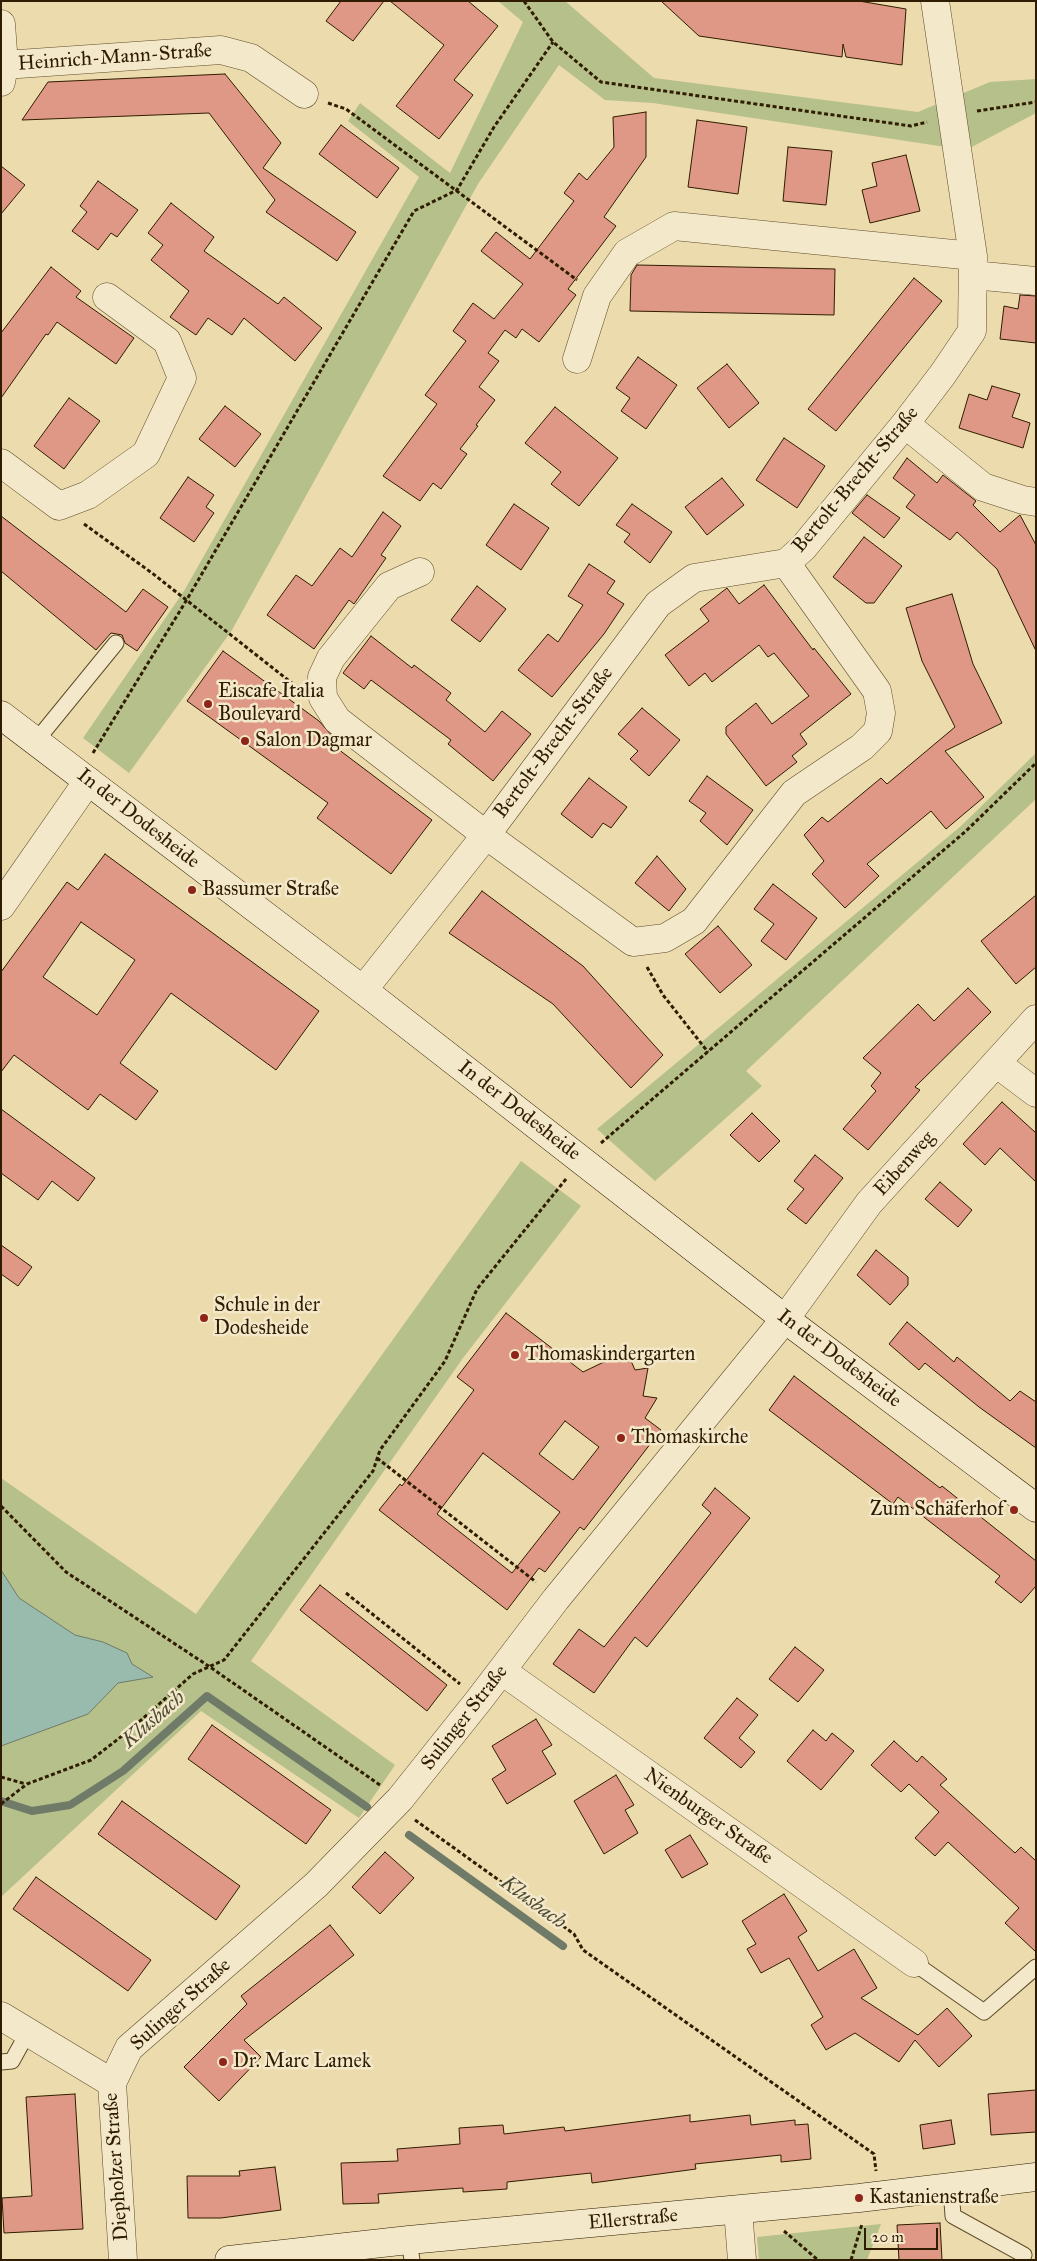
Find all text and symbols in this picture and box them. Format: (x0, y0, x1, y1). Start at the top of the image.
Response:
street label: Heinrich-Mann-Straße (17, 39, 213, 77)
street label: Bertolt-Brecht-Straße (788, 402, 924, 558)
street label: Bertolt-Brecht-Straße (489, 662, 619, 824)
place label: Eiscafe Italia Boulevard (218, 680, 324, 727)
marker: Eiscafe Italia Boulevard (202, 698, 214, 710)
place label: Salon Dagmar (255, 729, 372, 753)
marker: Salon Dagmar (239, 735, 251, 747)
street label: In der Dodesheide (72, 764, 204, 874)
place label: Bassumer Straße (202, 878, 339, 902)
marker: Bassumer Straße (186, 884, 198, 896)
street label: In der Dodesheide (453, 1056, 585, 1166)
street label: Eibenweg (870, 1127, 940, 1201)
place label: Schule in der Dodesheide (214, 1294, 320, 1341)
street label: In der Dodesheide (772, 1305, 906, 1413)
marker: Schule in der Dodesheide (198, 1312, 210, 1324)
place label: Thomaskindergarten (525, 1343, 695, 1367)
marker: Thomaskindergarten (509, 1349, 521, 1361)
place label: Thomaskirche (631, 1426, 748, 1450)
marker: Thomaskirche (615, 1432, 627, 1444)
place label: Zum Schäferhof (870, 1498, 1004, 1522)
marker: Zum Schäferhof (1008, 1504, 1020, 1516)
street label: Sulinger Straße (417, 1661, 513, 1775)
water label: Klusbach (117, 1686, 191, 1754)
street label: Nienburger Straße (639, 1764, 777, 1870)
water label: Klusbach (495, 1871, 571, 1935)
street label: Sulinger Straße (126, 1954, 236, 2056)
place label: Dr. Marc Lamek (233, 2050, 371, 2074)
marker: Dr. Marc Lamek (217, 2056, 229, 2068)
street label: Diepholzer Straße (100, 2092, 134, 2242)
place label: Kastanienstraße (869, 2186, 999, 2210)
marker: Kastanienstraße (853, 2192, 865, 2204)
street label: Ellerstraße (587, 2204, 679, 2236)
scale bar (867, 2218, 941, 2250)
text: 20 m (872, 2228, 904, 2246)

